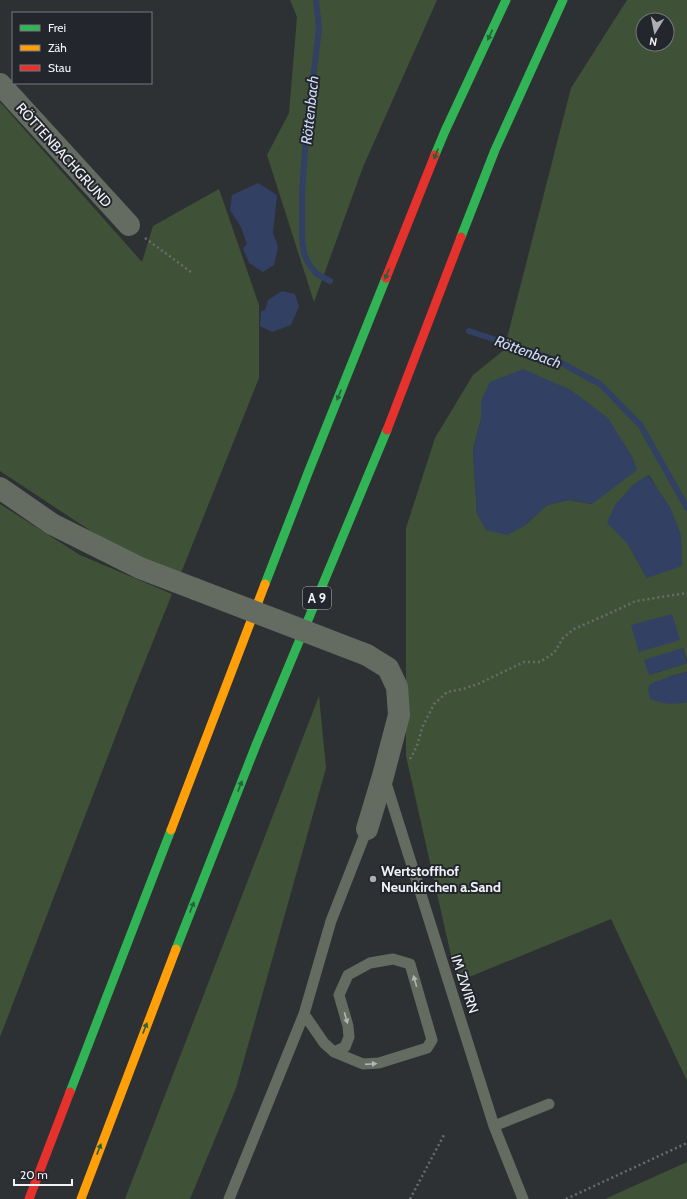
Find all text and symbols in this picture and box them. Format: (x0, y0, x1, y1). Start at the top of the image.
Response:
legend (12, 12, 152, 84)
north arrow (635, 12, 675, 52)
text: Frei (48, 20, 66, 35)
one-way arrow (487, 30, 493, 41)
text: N (648, 34, 658, 49)
text: Zäh (48, 40, 67, 55)
text: Stau (48, 60, 71, 75)
water label: Röttenbach (297, 75, 323, 145)
street label: RÖTTENBACHGRUND (12, 99, 116, 211)
one-way arrow (432, 148, 438, 160)
one-way arrow (384, 269, 390, 281)
water label: Röttenbach (492, 332, 564, 372)
one-way arrow (336, 389, 342, 401)
road number: A 9 (303, 587, 331, 609)
one-way arrow (237, 780, 243, 791)
place label: Wertstoffhof Neunkirchen a.Sand (381, 862, 501, 896)
marker: Wertstoffhof Neunkirchen a.Sand (368, 874, 378, 884)
one-way arrow (190, 900, 196, 912)
street label: IM ZWIRN (447, 952, 483, 1016)
one-way arrow (412, 975, 418, 987)
one-way arrow (343, 1012, 349, 1024)
one-way arrow (143, 1021, 149, 1033)
one-way arrow (365, 1060, 377, 1067)
one-way arrow (97, 1143, 103, 1155)
scale bar (14, 1161, 72, 1187)
text: 20 m (20, 1167, 48, 1182)

